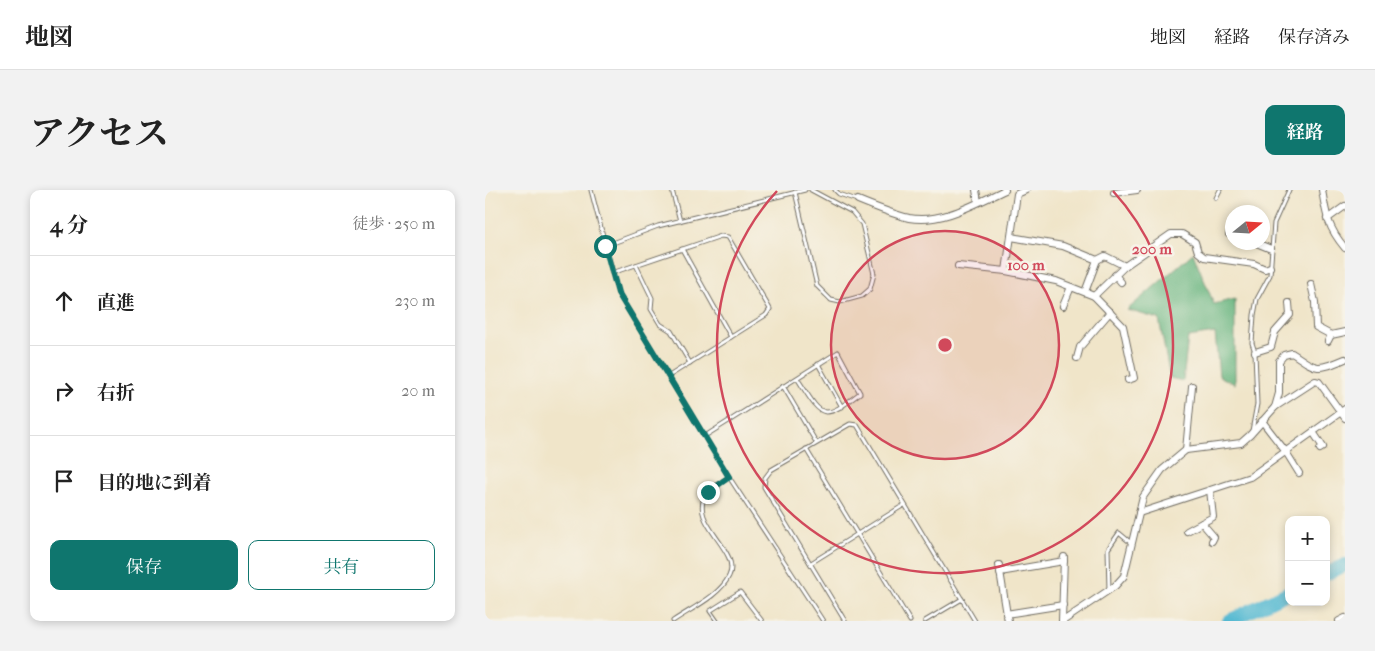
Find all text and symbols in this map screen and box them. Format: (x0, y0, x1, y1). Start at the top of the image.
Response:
text: 地図 (25, 23, 73, 51)
text: 地図 (1150, 27, 1186, 48)
text: 経路 (1214, 27, 1250, 48)
text: 保存済み (1278, 27, 1350, 48)
button: 経路 (1265, 105, 1345, 155)
text: アクセス (30, 113, 169, 154)
north arrow (1225, 205, 1270, 250)
text: 4 分 (50, 213, 88, 237)
text: 徒歩 · 250 m (352, 214, 435, 233)
route start (594, 235, 617, 258)
text: 200 m (1132, 240, 1172, 258)
text: 100 m (1007, 256, 1045, 274)
icon: ahead (50, 287, 78, 315)
text: 230 m (395, 291, 435, 310)
text: 直進 (97, 292, 135, 314)
centre of rings (936, 336, 954, 354)
icon: right (50, 377, 78, 405)
text: 20 m (401, 381, 435, 400)
text: 右折 (97, 382, 135, 404)
icon: arrive (50, 467, 78, 495)
text: 目的地に到着 (97, 472, 211, 494)
route end (697, 481, 720, 504)
map controls (1285, 516, 1330, 606)
button: + (1285, 516, 1330, 561)
button: 保存 (50, 540, 238, 590)
button: 共有 (248, 540, 435, 590)
button: − (1285, 561, 1330, 606)

